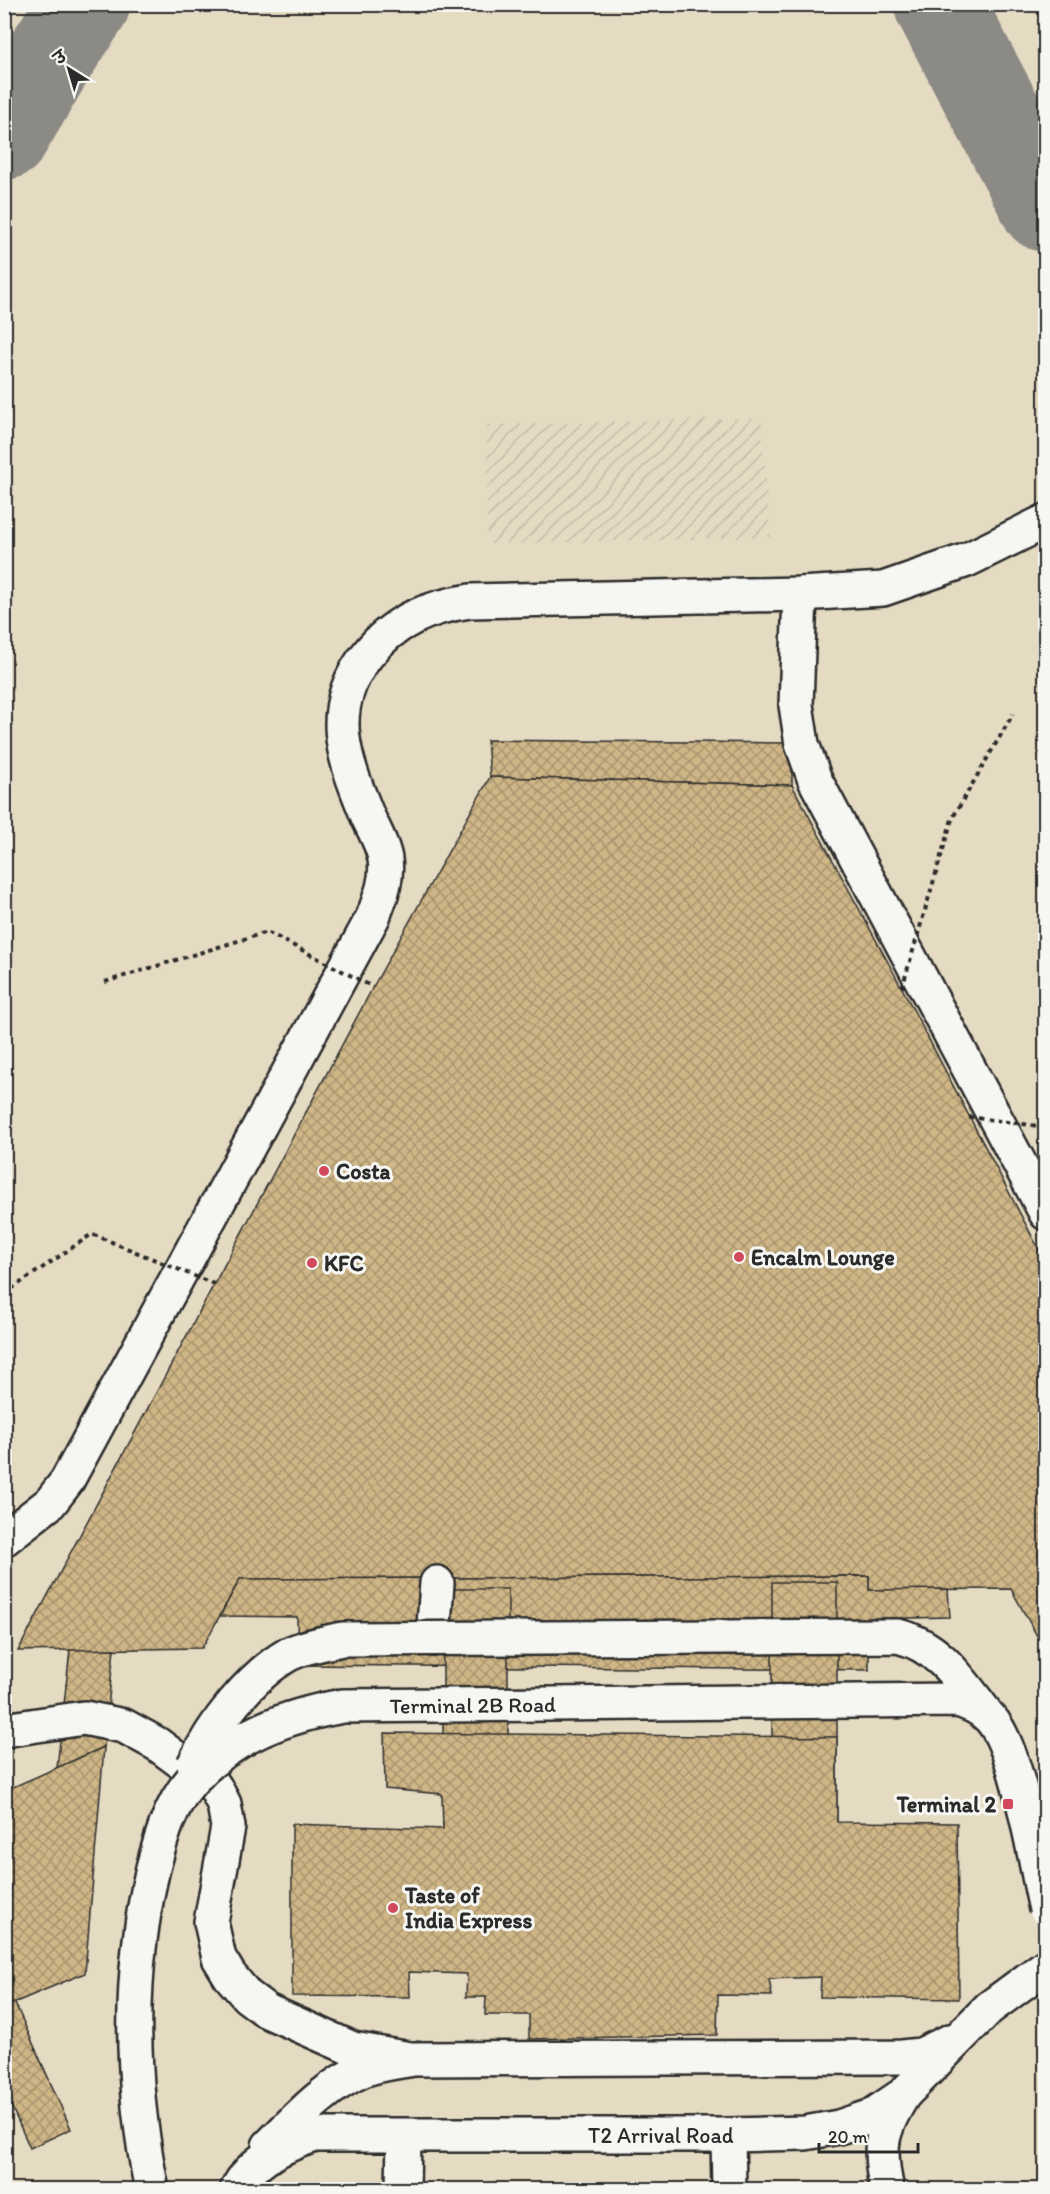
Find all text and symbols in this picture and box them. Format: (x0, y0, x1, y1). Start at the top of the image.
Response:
north arrow (39, 39, 99, 99)
text: उ (49, 46, 71, 69)
place label: Costa (336, 1158, 390, 1185)
marker: Costa (317, 1164, 331, 1178)
place label: Encalm Lounge (751, 1244, 895, 1271)
place label: KFC (324, 1250, 364, 1277)
marker: Encalm Lounge (732, 1250, 746, 1264)
marker: KFC (305, 1256, 319, 1270)
street label: Terminal 2B Road (390, 1690, 556, 1719)
place label: Terminal 2 (896, 1791, 996, 1818)
marker: Terminal 2 (1001, 1797, 1015, 1811)
place label: Taste of India Express (404, 1882, 532, 1934)
marker: Taste of India Express (386, 1901, 400, 1915)
scale bar (819, 2116, 918, 2154)
street label: T2 Arrival Road (588, 2122, 734, 2149)
text: 20 m (828, 2126, 868, 2148)

